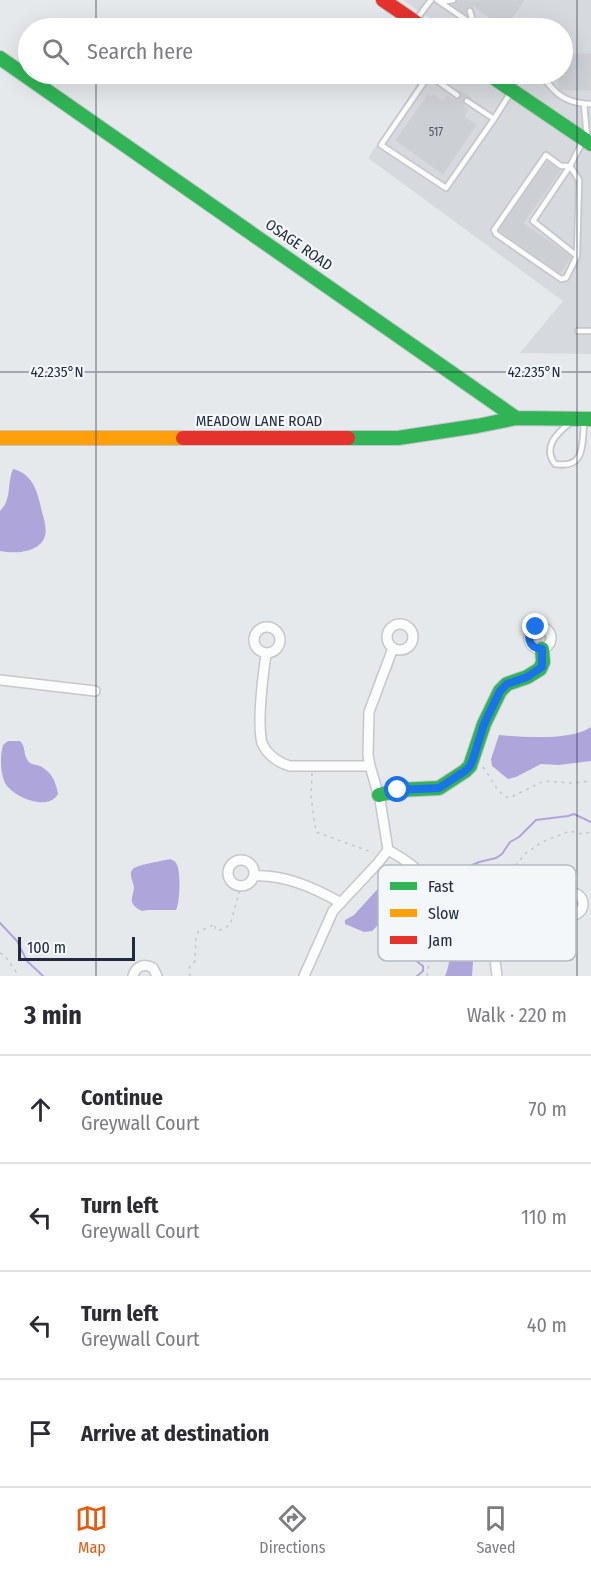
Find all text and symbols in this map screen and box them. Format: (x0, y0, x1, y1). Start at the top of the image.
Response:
search box (18, 18, 573, 84)
icon: search (39, 35, 72, 68)
text: Search here (87, 38, 193, 65)
house number: 517 (429, 125, 443, 139)
street label: OSAGE ROAD (262, 215, 336, 275)
text: 42.235°N (30, 363, 84, 381)
text: 42.235°N (507, 363, 561, 381)
street label: MEADOW LANE ROAD (196, 412, 322, 430)
route end (522, 613, 548, 639)
route start (384, 776, 410, 802)
legend (378, 865, 576, 961)
text: Fast (428, 877, 455, 896)
text: Slow (428, 904, 459, 923)
text: Jam (428, 931, 453, 950)
scale bar (18, 934, 135, 962)
text: 100 m (27, 938, 66, 957)
text: 3 min (24, 1000, 82, 1031)
text: Walk · 220 m (467, 1003, 567, 1027)
text: Continue (81, 1084, 163, 1111)
icon: ahead (24, 1093, 57, 1126)
text: 70 m (529, 1097, 567, 1121)
text: Greywall Court (81, 1111, 200, 1135)
text: Turn left (81, 1192, 159, 1219)
icon: left (24, 1201, 57, 1234)
text: 110 m (521, 1205, 567, 1229)
text: Greywall Court (81, 1219, 200, 1243)
text: Turn left (81, 1300, 159, 1327)
icon: left (24, 1309, 57, 1342)
text: 40 m (527, 1313, 567, 1337)
text: Greywall Court (81, 1327, 200, 1351)
icon: arrive (24, 1417, 57, 1450)
text: Arrive at destination (81, 1420, 269, 1447)
tab: Map (75, 1502, 108, 1557)
tab: Directions (259, 1502, 326, 1557)
tab: Saved (476, 1502, 516, 1557)

